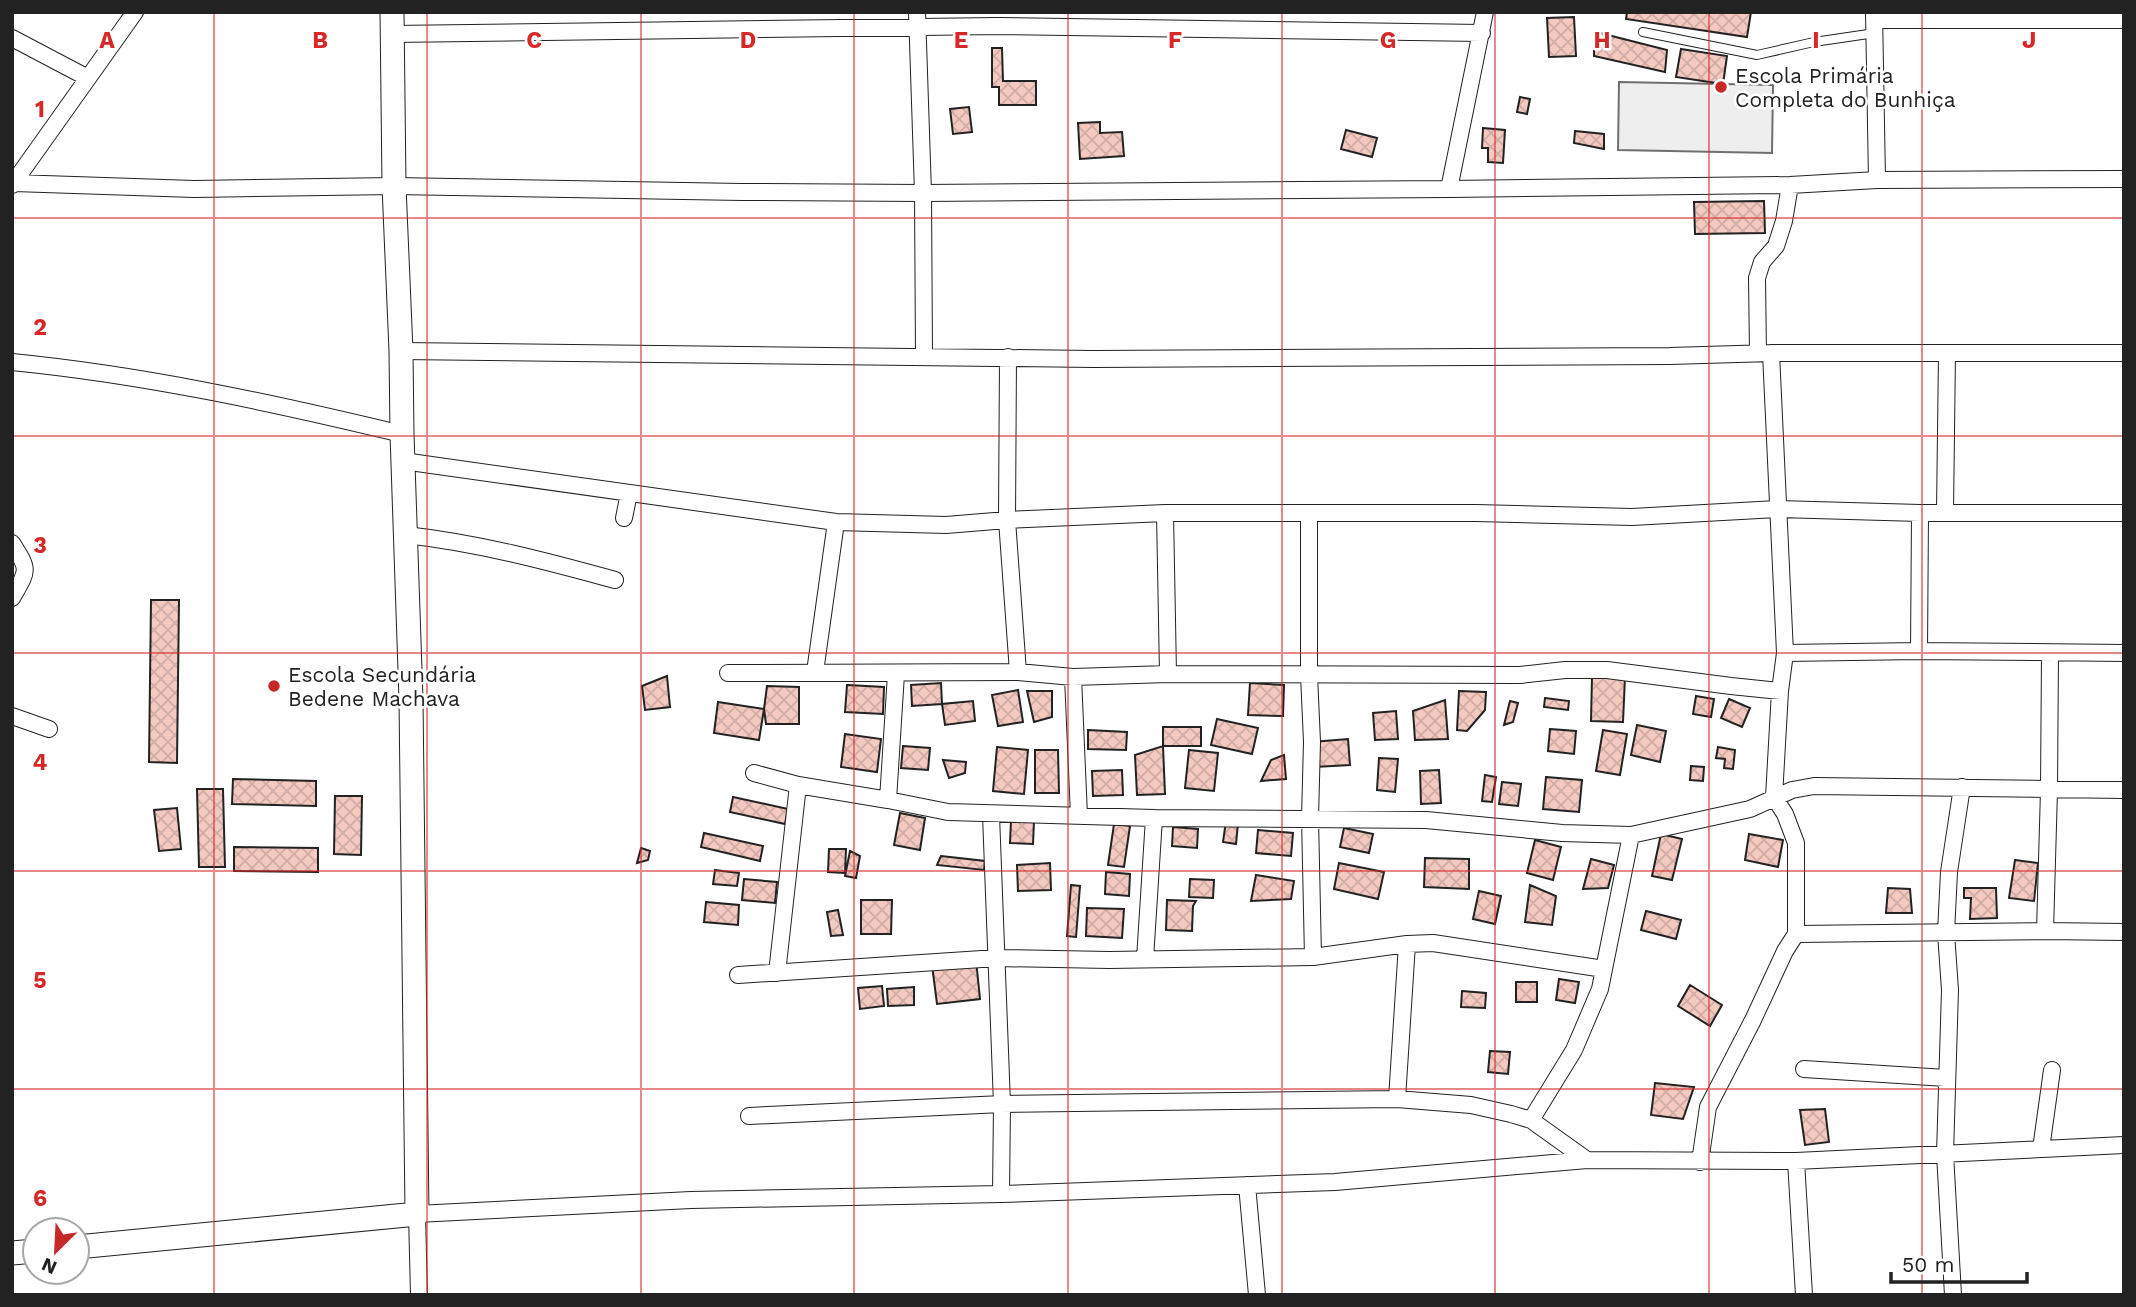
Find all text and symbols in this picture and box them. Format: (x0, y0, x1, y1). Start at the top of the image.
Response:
text: A (99, 27, 115, 54)
text: B (312, 27, 328, 54)
text: C (526, 27, 542, 54)
text: D (740, 27, 756, 54)
text: E (954, 27, 968, 54)
text: F (1168, 27, 1182, 54)
text: G (1380, 27, 1396, 54)
text: H (1593, 27, 1611, 54)
text: I (1812, 27, 1820, 54)
text: J (2022, 27, 2036, 54)
place label: Escola Primária Completa do Bunhiça (1735, 63, 1956, 112)
marker: Escola Primária Completa do Bunhiça (1713, 79, 1729, 95)
text: 1 (35, 96, 45, 123)
text: 2 (33, 314, 47, 341)
text: 3 (33, 532, 47, 559)
place label: Escola Secundária Bedene Machava (288, 662, 476, 711)
marker: Escola Secundária Bedene Machava (266, 678, 282, 694)
text: 4 (33, 749, 48, 776)
text: 5 (33, 967, 47, 994)
text: 6 (33, 1185, 47, 1212)
north arrow (21, 1216, 91, 1286)
scale bar (1891, 1240, 2028, 1284)
text: 50 m (1902, 1252, 1954, 1277)
text: N (38, 1253, 60, 1279)

